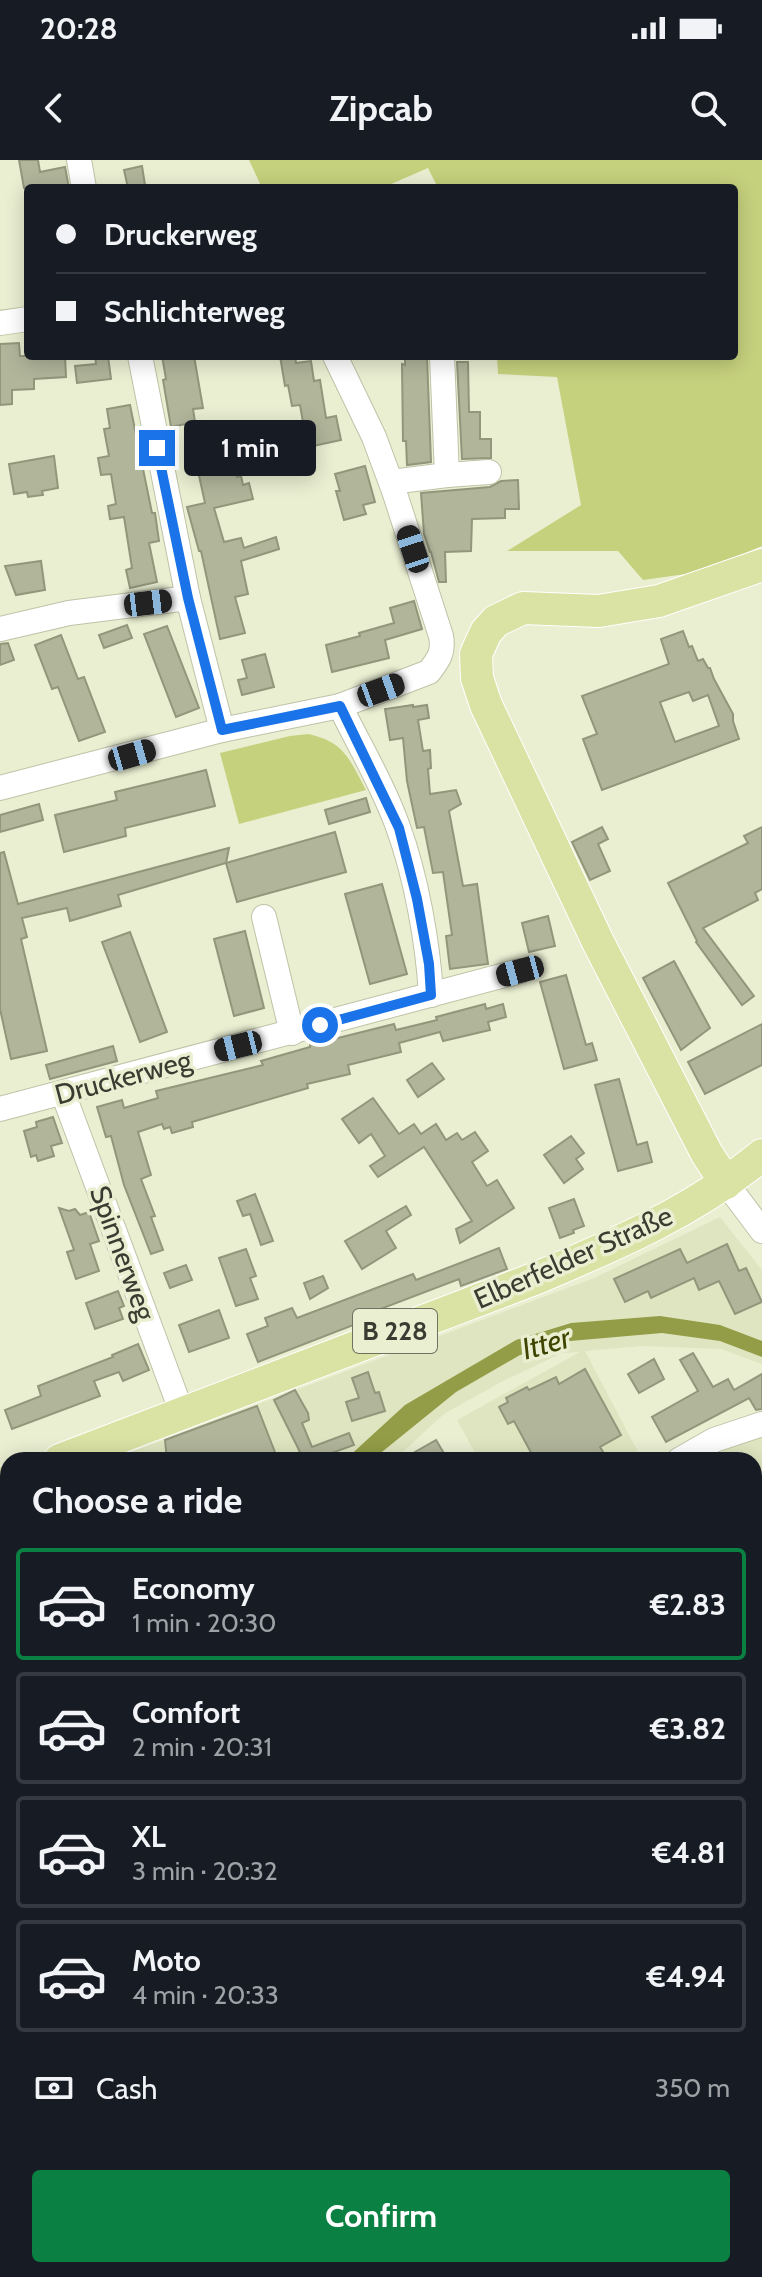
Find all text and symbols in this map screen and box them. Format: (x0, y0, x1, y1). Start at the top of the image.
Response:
text: 20:28 (40, 10, 118, 47)
icon: back (32, 86, 76, 130)
text: Zipcab (329, 86, 433, 130)
icon: search (686, 86, 730, 130)
text: Druckerweg (104, 216, 257, 253)
text: Schlichterweg (104, 293, 284, 330)
callout: 1 min (185, 420, 317, 476)
route end (139, 430, 175, 466)
text: 1 min (221, 432, 279, 464)
car (394, 522, 432, 576)
car (123, 588, 173, 618)
car (354, 671, 408, 709)
car (106, 737, 158, 773)
car (494, 953, 546, 989)
route start (302, 1007, 338, 1043)
car (212, 1029, 264, 1063)
street label: Druckerweg (51, 1042, 196, 1112)
street label: Spinnerweg (83, 1181, 163, 1326)
street label: Elberfelder Straße (469, 1198, 677, 1316)
road number: B 228 (353, 1309, 437, 1353)
water label: Itter (518, 1318, 576, 1367)
text: Choose a ride (32, 1478, 242, 1522)
icon: car (36, 1568, 108, 1640)
text: Economy (132, 1570, 255, 1607)
text: €2.83 (650, 1586, 726, 1623)
text: 1 min · 20:30 (132, 1607, 276, 1639)
icon: car (36, 1692, 108, 1764)
text: Comfort (132, 1694, 240, 1731)
text: €3.82 (650, 1710, 726, 1747)
text: 2 min · 20:31 (132, 1731, 272, 1763)
icon: car (36, 1816, 108, 1888)
text: XL (132, 1818, 166, 1855)
text: €4.81 (652, 1834, 726, 1871)
text: 3 min · 20:32 (132, 1855, 278, 1887)
icon: car (36, 1940, 108, 2012)
text: Moto (132, 1942, 201, 1979)
text: €4.94 (646, 1958, 726, 1995)
text: 4 min · 20:33 (132, 1979, 279, 2011)
icon: cash (32, 2066, 76, 2110)
text: Cash (96, 2070, 158, 2107)
text: 350 m (655, 2072, 730, 2104)
button: Confirm (32, 2170, 730, 2262)

